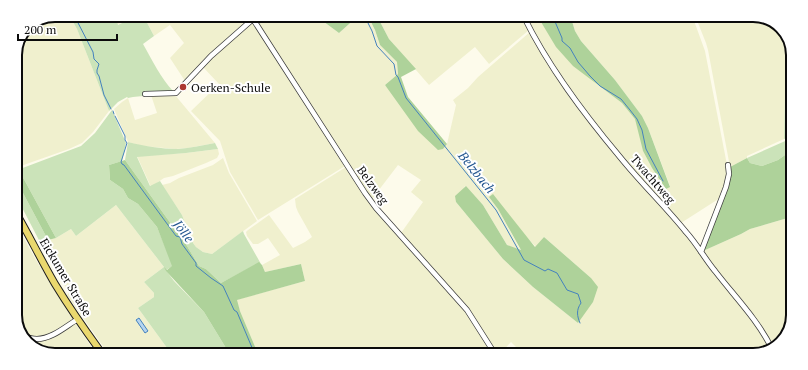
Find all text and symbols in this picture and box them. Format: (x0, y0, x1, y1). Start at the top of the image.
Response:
scale bar (18, 16, 117, 42)
text: 200 m (24, 22, 57, 37)
place label: Oerken-Schule (191, 80, 270, 95)
marker: Oerken-Schule (178, 82, 188, 92)
water label: Belzbach (454, 146, 500, 197)
street label: Twachtweg (628, 151, 679, 207)
street label: Belzweg (354, 163, 392, 208)
water label: Jölle (169, 215, 199, 246)
street label: Eickumer Straße (37, 235, 95, 319)

